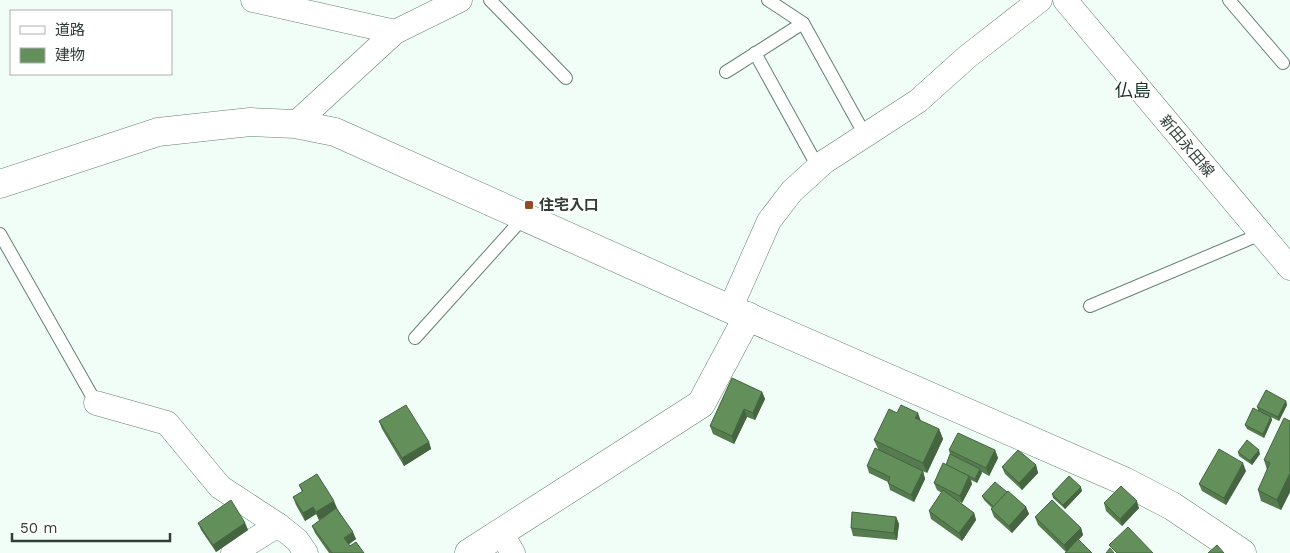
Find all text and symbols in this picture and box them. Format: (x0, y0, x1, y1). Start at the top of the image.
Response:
legend (10, 10, 172, 75)
text: 道路 (55, 21, 85, 39)
text: 建物 (55, 46, 85, 64)
district label: 仏島 (1115, 80, 1151, 101)
street label: 新田永田線 (1156, 111, 1218, 181)
place label: 住宅入口 (539, 196, 599, 214)
marker: 住宅入口 (523, 199, 535, 211)
scale bar (12, 510, 170, 542)
text: 50 m (20, 519, 57, 537)

